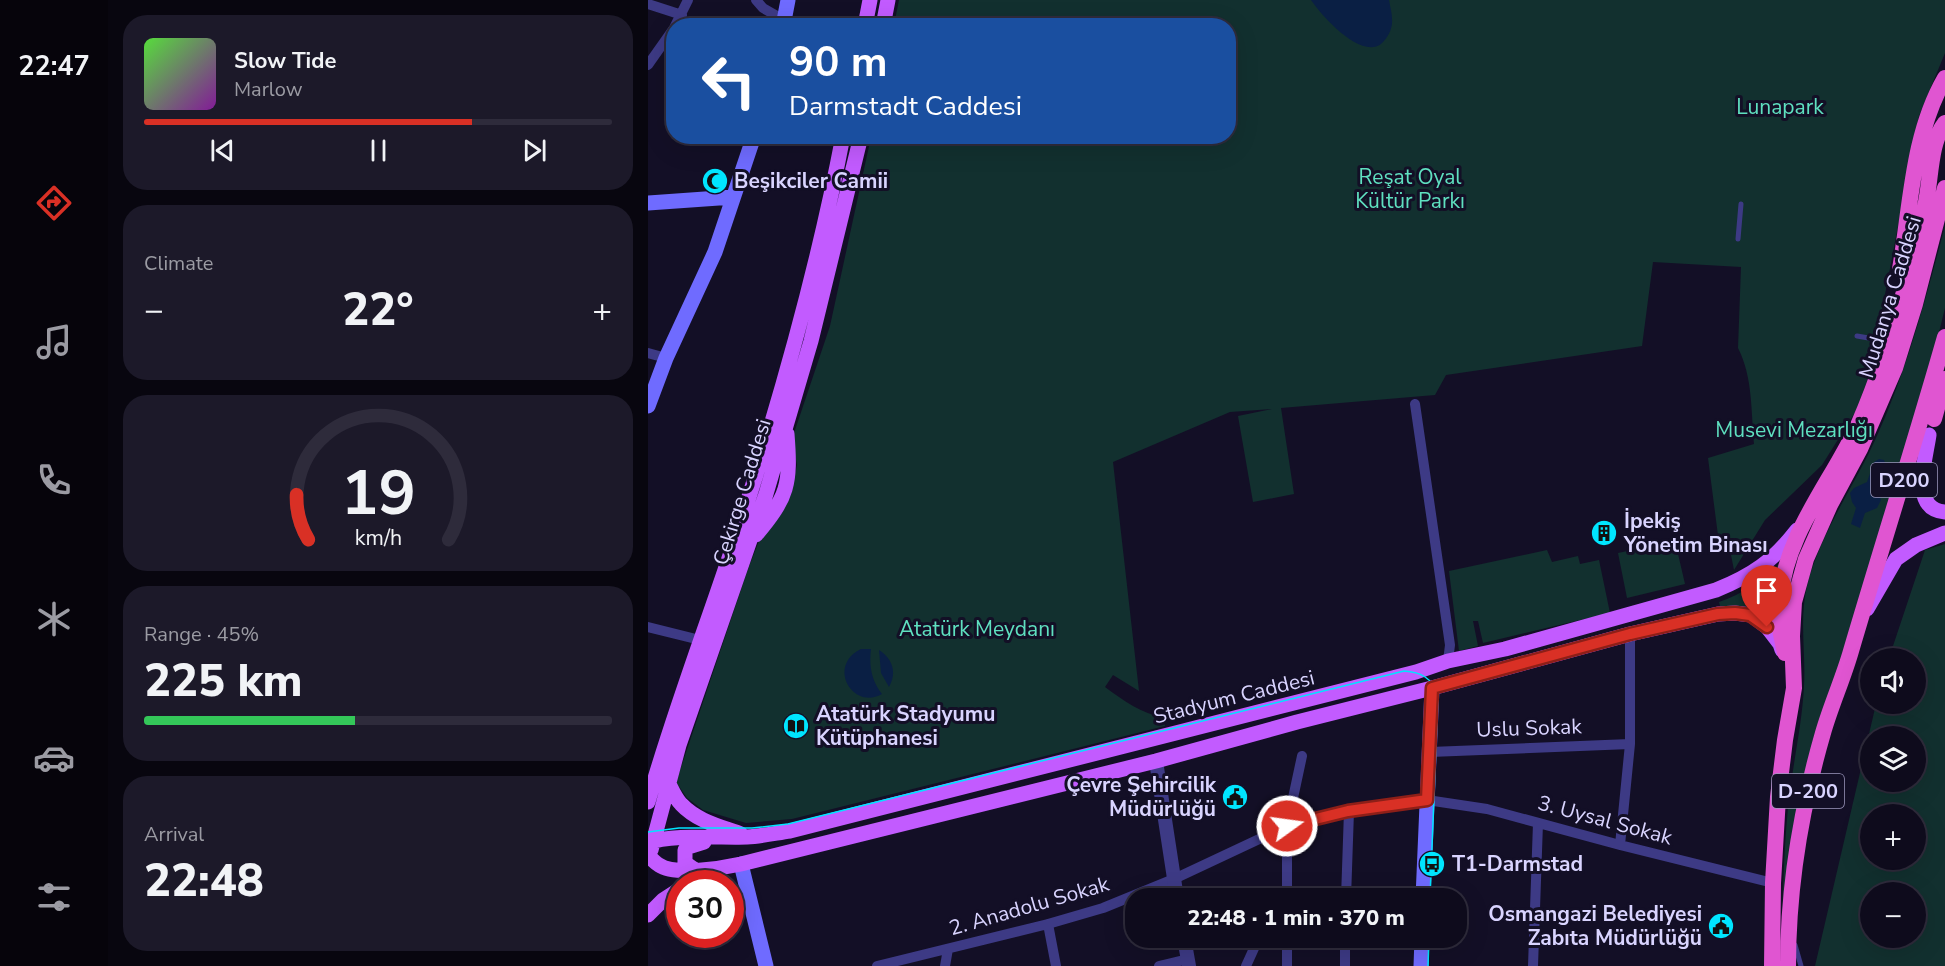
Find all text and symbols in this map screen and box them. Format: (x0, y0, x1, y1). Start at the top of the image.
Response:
text: 90 m (789, 34, 888, 91)
icon: left (690, 42, 768, 120)
text: Slow Tide (234, 46, 336, 76)
text: 22:47 (18, 48, 90, 85)
text: Marlow (234, 76, 302, 103)
text: Darmstadt Caddesi (789, 88, 1022, 125)
park label: Lunapark (1736, 93, 1824, 121)
icon: previous (206, 134, 239, 167)
icon: pause (362, 134, 395, 167)
icon: next (518, 134, 551, 167)
park label: Reşat Oyal Kültür Parkı (1355, 163, 1465, 215)
mosque icon: Beşikciler Camii (700, 166, 730, 196)
place label: Beşikciler Camii (734, 167, 888, 195)
icon: directions (33, 182, 75, 224)
street label: Mudanya Caddesi (1852, 213, 1928, 381)
text: Climate (144, 250, 213, 277)
text: 22° (342, 280, 414, 341)
text: − (144, 288, 164, 333)
text: + (592, 288, 612, 333)
icon: music (33, 321, 75, 363)
street label: Çekirge Caddesi (706, 415, 778, 569)
park label: Musevi Mezarlığı (1715, 416, 1873, 444)
text: 19 (341, 451, 415, 536)
icon: phone (33, 459, 75, 501)
road number: D200 (1871, 463, 1937, 497)
place label: İpekiş Yönetim Binası (1623, 507, 1768, 559)
building icon: İpekiş Yönetim Binası (1589, 518, 1619, 548)
text: km/h (354, 523, 402, 553)
pin (1741, 565, 1792, 627)
icon: arrive (1750, 574, 1783, 607)
icon: climate (33, 598, 75, 640)
park label: Atatürk Meydanı (899, 615, 1055, 643)
text: Range · 45% (144, 621, 259, 648)
map controls (1860, 648, 1926, 948)
button: sound (1860, 648, 1926, 714)
text: 225 km (144, 651, 303, 712)
street label: Stadyum Caddesi (1151, 663, 1317, 731)
place label: Atatürk Stadyumu Kütüphanesi (816, 700, 995, 752)
library icon: Atatürk Stadyumu Kütüphanesi (781, 711, 811, 741)
street label: Uslu Sokak (1476, 712, 1583, 744)
button: layers (1860, 726, 1926, 792)
icon: car (33, 737, 75, 779)
place label: Çevre Şehircilik Müdürlüğü (1066, 771, 1217, 823)
road number: D-200 (1772, 774, 1844, 808)
public building icon: Çevre Şehircilik Müdürlüğü (1220, 782, 1250, 812)
street label: 3. Uysal Sokak (1535, 789, 1676, 852)
position arrow (1255, 794, 1319, 858)
button: + (1860, 804, 1926, 870)
text: Arrival (144, 821, 204, 848)
bus stop icon: T1-Darmstad (1417, 849, 1447, 879)
place label: T1-Darmstad (1452, 850, 1583, 878)
text: 22:48 (144, 851, 264, 912)
speed limit sign: 30 (666, 870, 744, 948)
street label: 2. Anadolu Sokak (946, 870, 1113, 942)
icon: filters (33, 876, 75, 918)
button: − (1860, 882, 1926, 948)
place label: Osmangazi Belediyesi Zabıta Müdürlüğü (1488, 900, 1702, 952)
text: 22:48 · 1 min · 370 m (1187, 903, 1405, 933)
public building icon: Osmangazi Belediyesi Zabıta Müdürlüğü (1706, 911, 1736, 941)

